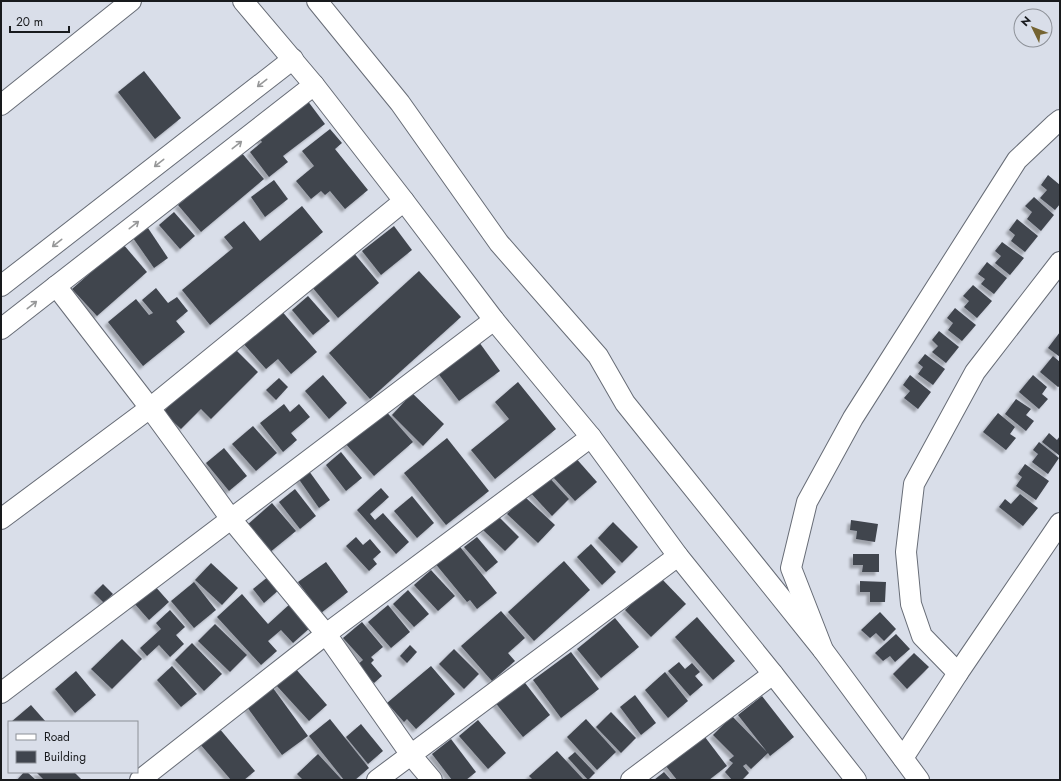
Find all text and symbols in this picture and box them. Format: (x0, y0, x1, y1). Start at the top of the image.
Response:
scale bar (10, 8, 69, 34)
north arrow (1013, 8, 1053, 48)
text: 20 m (16, 13, 43, 31)
text: N (1017, 13, 1035, 30)
one-way arrow (256, 79, 267, 87)
one-way arrow (231, 141, 242, 149)
one-way arrow (154, 159, 165, 167)
one-way arrow (129, 221, 140, 229)
one-way arrow (51, 239, 62, 247)
one-way arrow (26, 301, 37, 309)
legend (8, 721, 138, 773)
text: Road (44, 728, 70, 746)
text: Building (44, 748, 86, 766)

